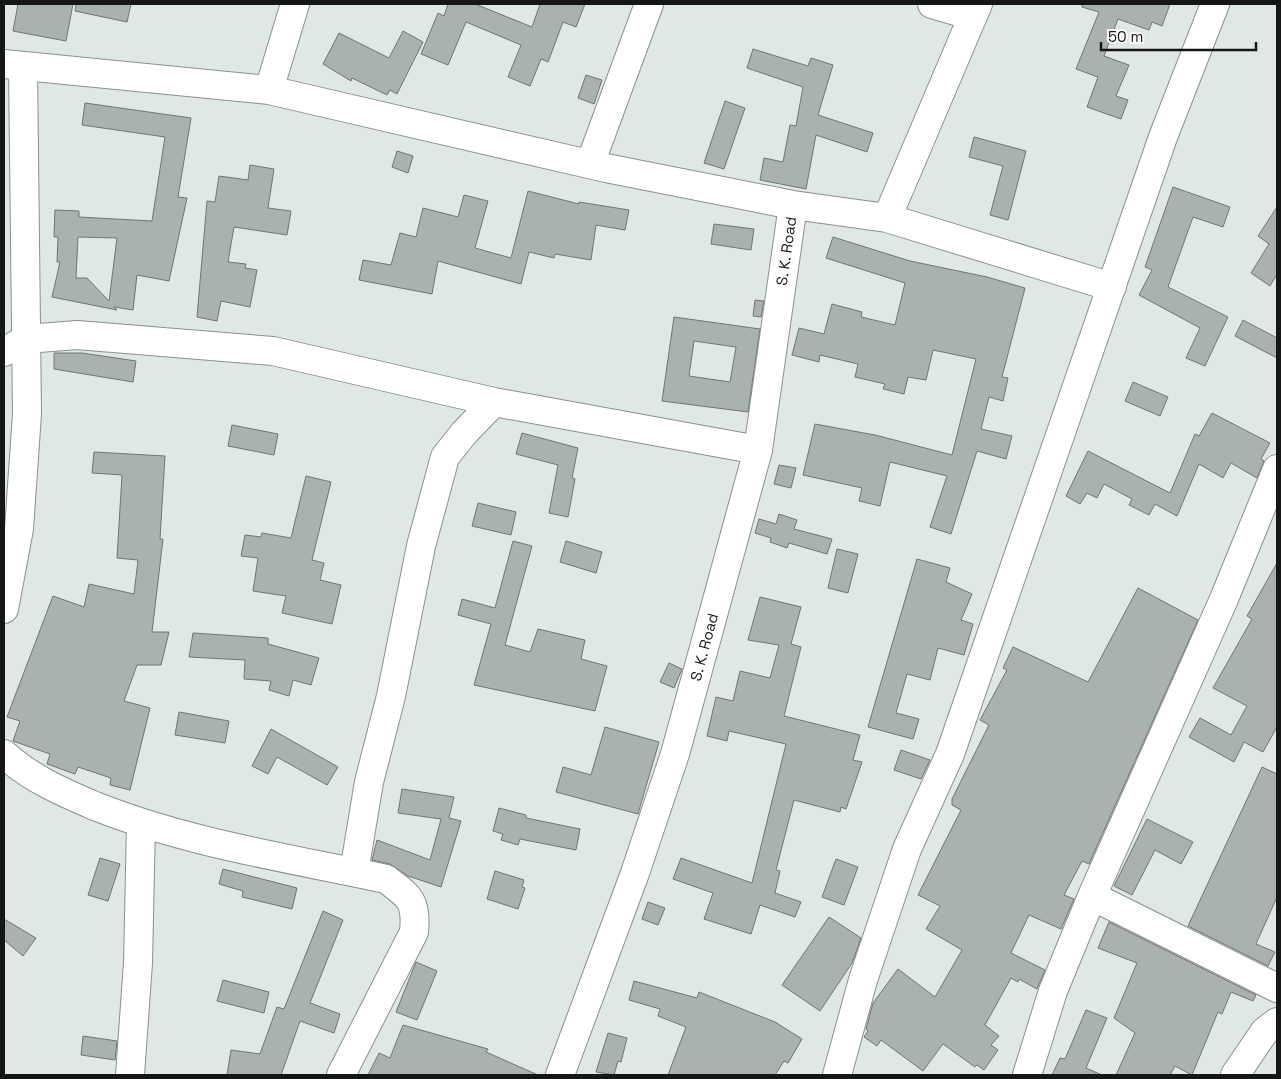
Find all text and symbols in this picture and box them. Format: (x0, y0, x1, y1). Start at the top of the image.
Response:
scale bar (1101, 20, 1256, 52)
text: 50 m (1108, 27, 1143, 46)
street label: S. K. Road (772, 215, 800, 287)
street label: S. K. Road (686, 611, 722, 683)

